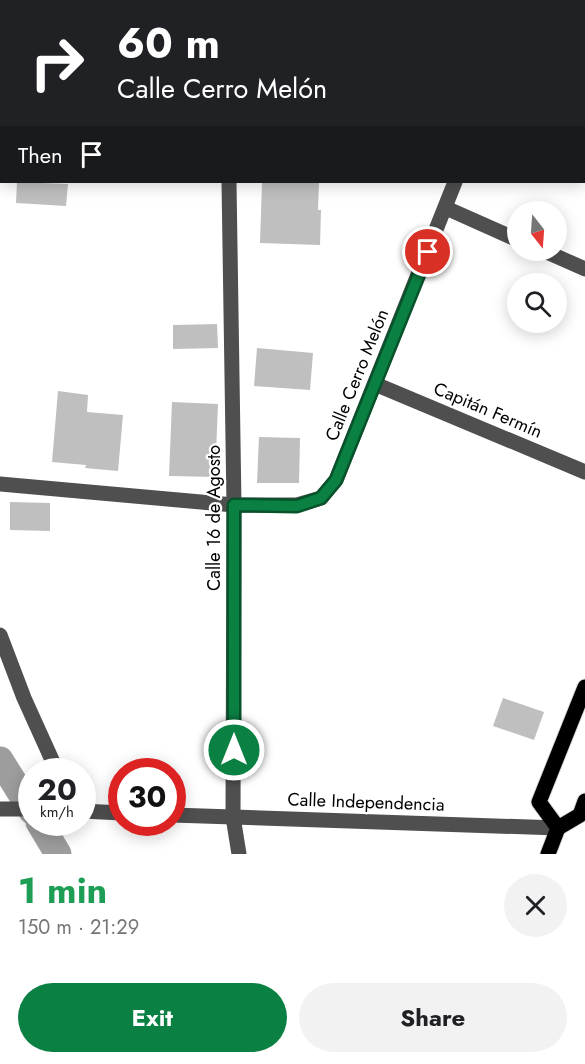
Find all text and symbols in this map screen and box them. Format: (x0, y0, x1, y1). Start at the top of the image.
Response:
text: 60 m (117, 13, 220, 74)
icon: right (18, 24, 96, 102)
text: Calle Cerro Melón (117, 69, 327, 108)
icon: arrive (75, 138, 108, 171)
text: Then (18, 139, 63, 171)
north arrow (507, 201, 567, 261)
map controls (507, 201, 567, 333)
pin (402, 226, 453, 277)
icon: arrive (411, 235, 444, 268)
button: search (507, 273, 567, 333)
street label: Calle Cerro Melón (319, 305, 395, 445)
street label: Capitán Fermín (430, 375, 546, 445)
street label: Calle 16 de Agosto (201, 445, 227, 591)
position arrow (202, 718, 266, 782)
speed limit sign: 30 (108, 758, 186, 836)
text: 20 (37, 768, 77, 811)
street label: Calle Independencia (287, 786, 445, 818)
text: km/h (40, 801, 74, 823)
text: 1 min (18, 864, 107, 916)
button: close (504, 874, 567, 937)
text: 150 m · 21:29 (18, 913, 139, 942)
button: Exit (18, 983, 287, 1052)
button: Share (299, 983, 567, 1052)

